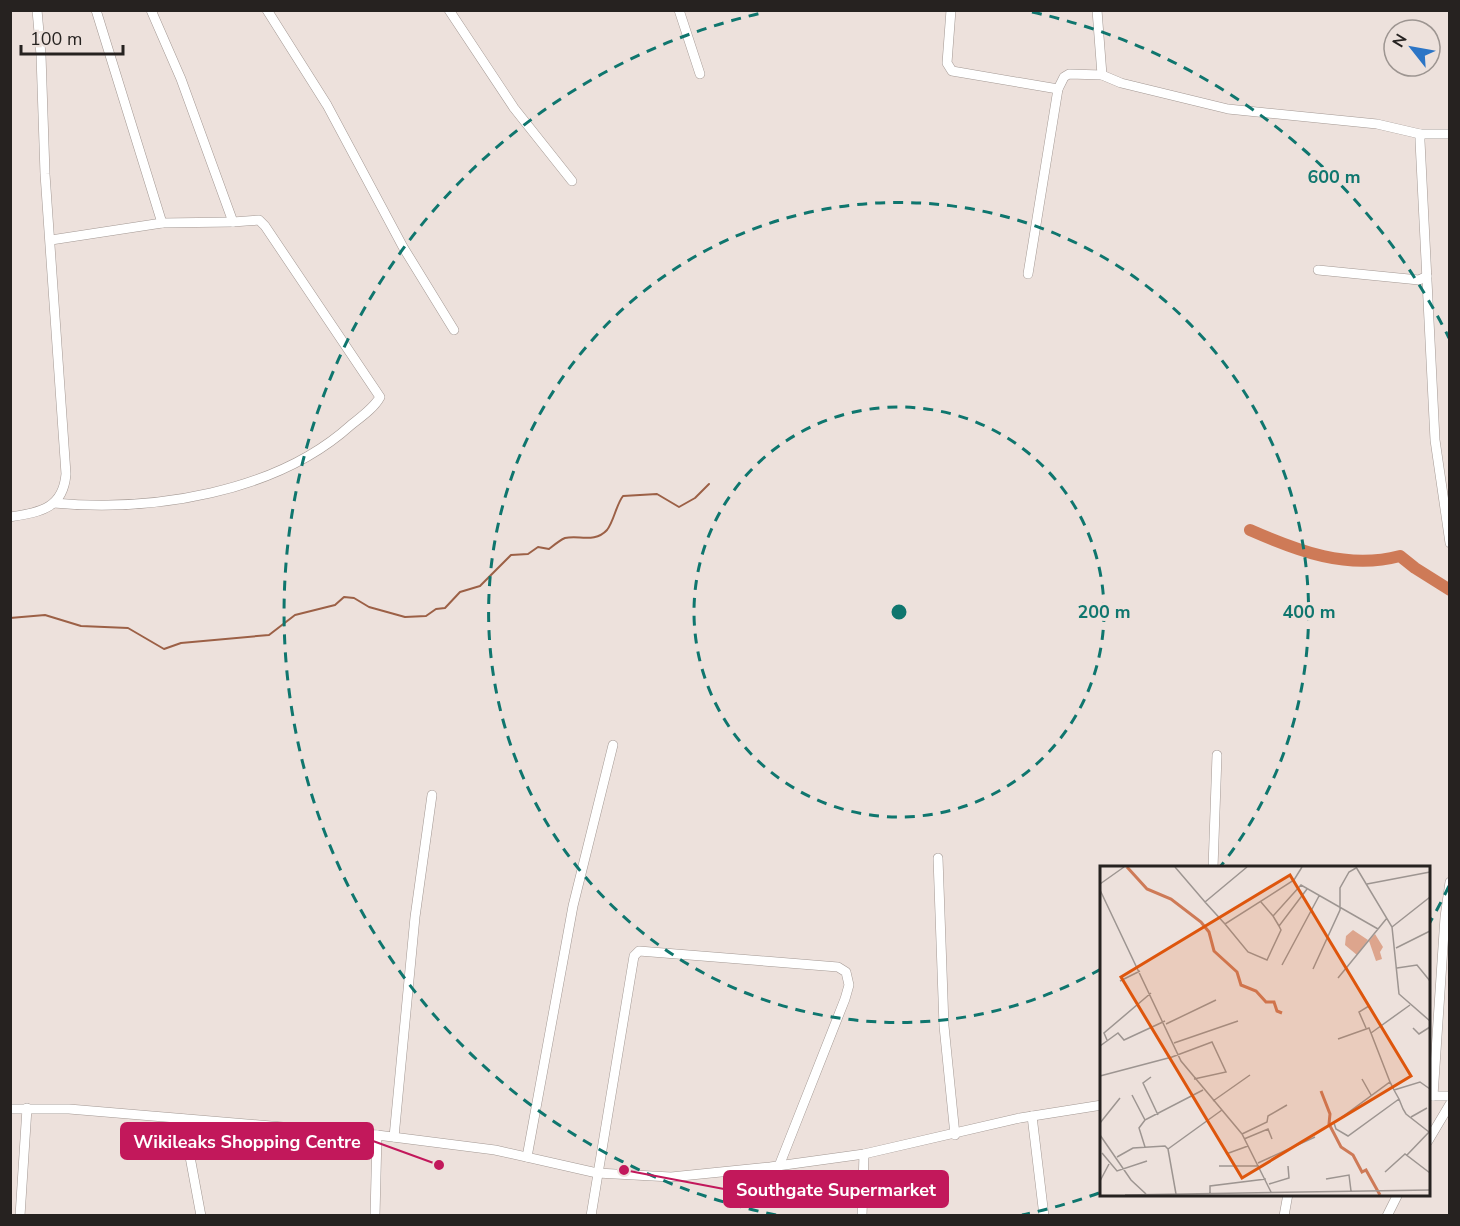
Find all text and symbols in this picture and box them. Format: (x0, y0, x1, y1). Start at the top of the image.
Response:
scale bar (21, 18, 123, 56)
north arrow (1382, 18, 1442, 78)
text: 100 m (30, 27, 82, 51)
text: N (1387, 30, 1413, 52)
text: 600 m (1307, 165, 1361, 189)
text: 200 m (1077, 600, 1131, 624)
text: 400 m (1282, 600, 1336, 624)
centre of rings (889, 602, 909, 622)
inset map (1100, 866, 1430, 1196)
callout: Wikileaks Shopping Centre (121, 1123, 373, 1159)
text: Wikileaks Shopping Centre (133, 1130, 361, 1154)
callout: Southgate Supermarket (724, 1171, 948, 1207)
text: Southgate Supermarket (736, 1178, 936, 1202)

